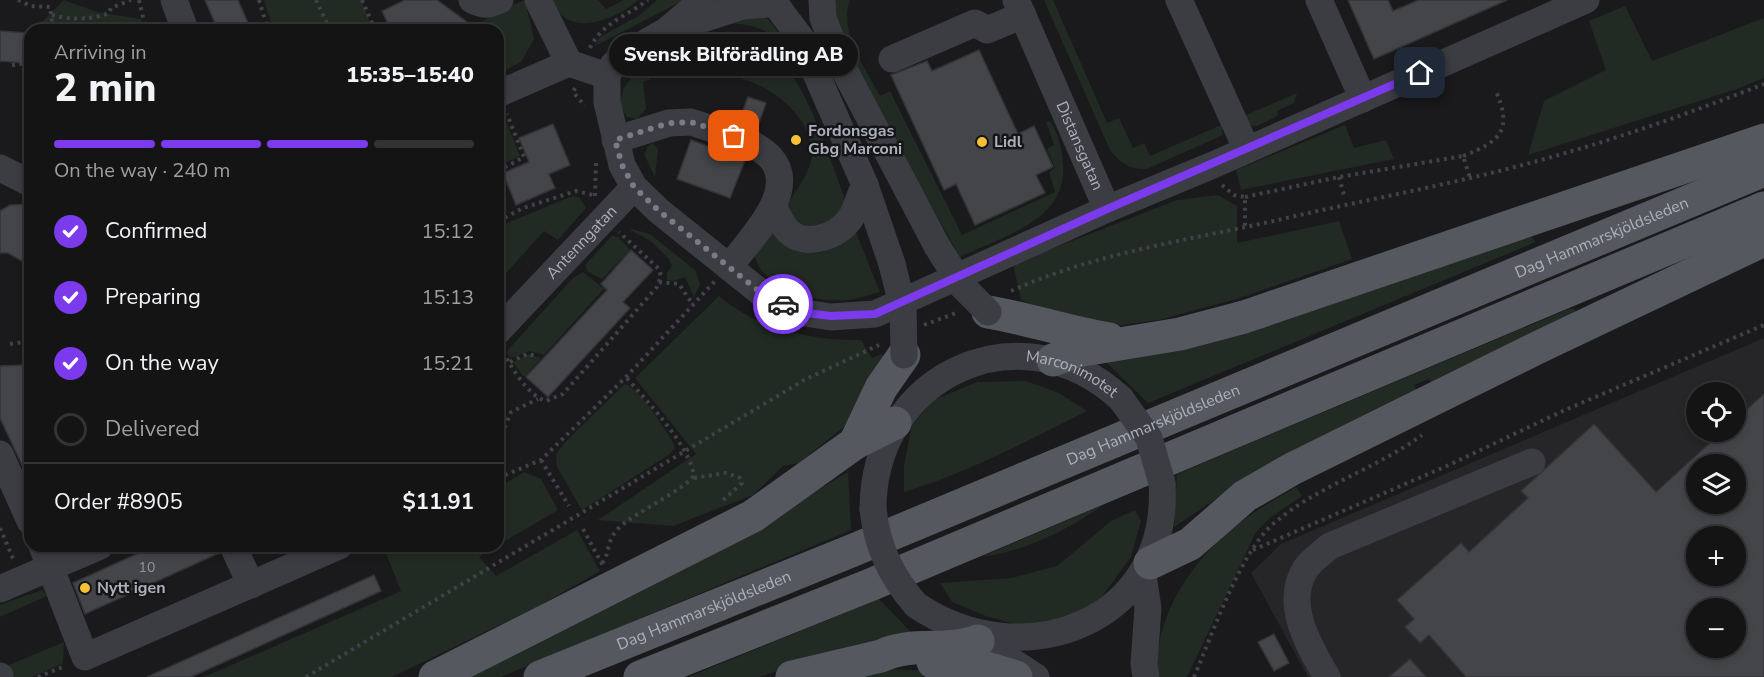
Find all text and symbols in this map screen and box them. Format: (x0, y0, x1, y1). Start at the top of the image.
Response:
callout: Svensk Bilförädling AB (610, 34, 858, 76)
text: Arriving in (54, 39, 147, 66)
text: Svensk Bilförädling AB (624, 41, 843, 68)
pin (1394, 47, 1445, 98)
icon: home (1403, 56, 1436, 89)
text: 15:35–15:40 (346, 60, 474, 90)
text: 2 min (54, 62, 157, 115)
street label: Distansgatan (1050, 98, 1109, 194)
pin (708, 110, 759, 161)
icon: bag (717, 119, 750, 152)
place label: Fordonsgas Gbg Marconi (808, 120, 902, 160)
place label: Lidl (994, 131, 1022, 153)
marker: Fordonsgas Gbg Marconi (789, 133, 803, 147)
marker: Lidl (975, 135, 989, 149)
text: On the way · 240 m (54, 157, 230, 184)
street label: Dag Hammarskjöldsleden (1512, 192, 1692, 284)
street label: Antenngatan (541, 201, 622, 284)
icon: check (54, 215, 87, 248)
text: Confirmed (105, 216, 207, 246)
text: 15:12 (421, 218, 474, 245)
courier (753, 274, 813, 334)
icon: check (54, 281, 87, 314)
text: Preparing (105, 282, 201, 312)
text: 15:13 (421, 284, 474, 311)
icon: car (767, 288, 800, 321)
street label: Marconimotet (1025, 345, 1123, 403)
icon: check (54, 347, 87, 380)
text: On the way (105, 348, 219, 378)
text: 15:21 (421, 350, 474, 377)
street label: Dag Hammarskjöldsleden (1063, 379, 1243, 471)
map controls (1686, 382, 1746, 658)
button: locate (1686, 382, 1746, 442)
text: Delivered (105, 414, 200, 444)
button: layers (1686, 454, 1746, 514)
text: Order #8905 (54, 487, 183, 517)
text: $11.91 (403, 487, 474, 517)
button: + (1686, 526, 1746, 586)
house number: 10 (139, 558, 155, 577)
street label: Dag Hammarskjöldsleden (614, 565, 795, 656)
place label: Nytt igen (97, 577, 166, 599)
marker: Nytt igen (78, 581, 92, 595)
button: − (1686, 598, 1746, 658)

